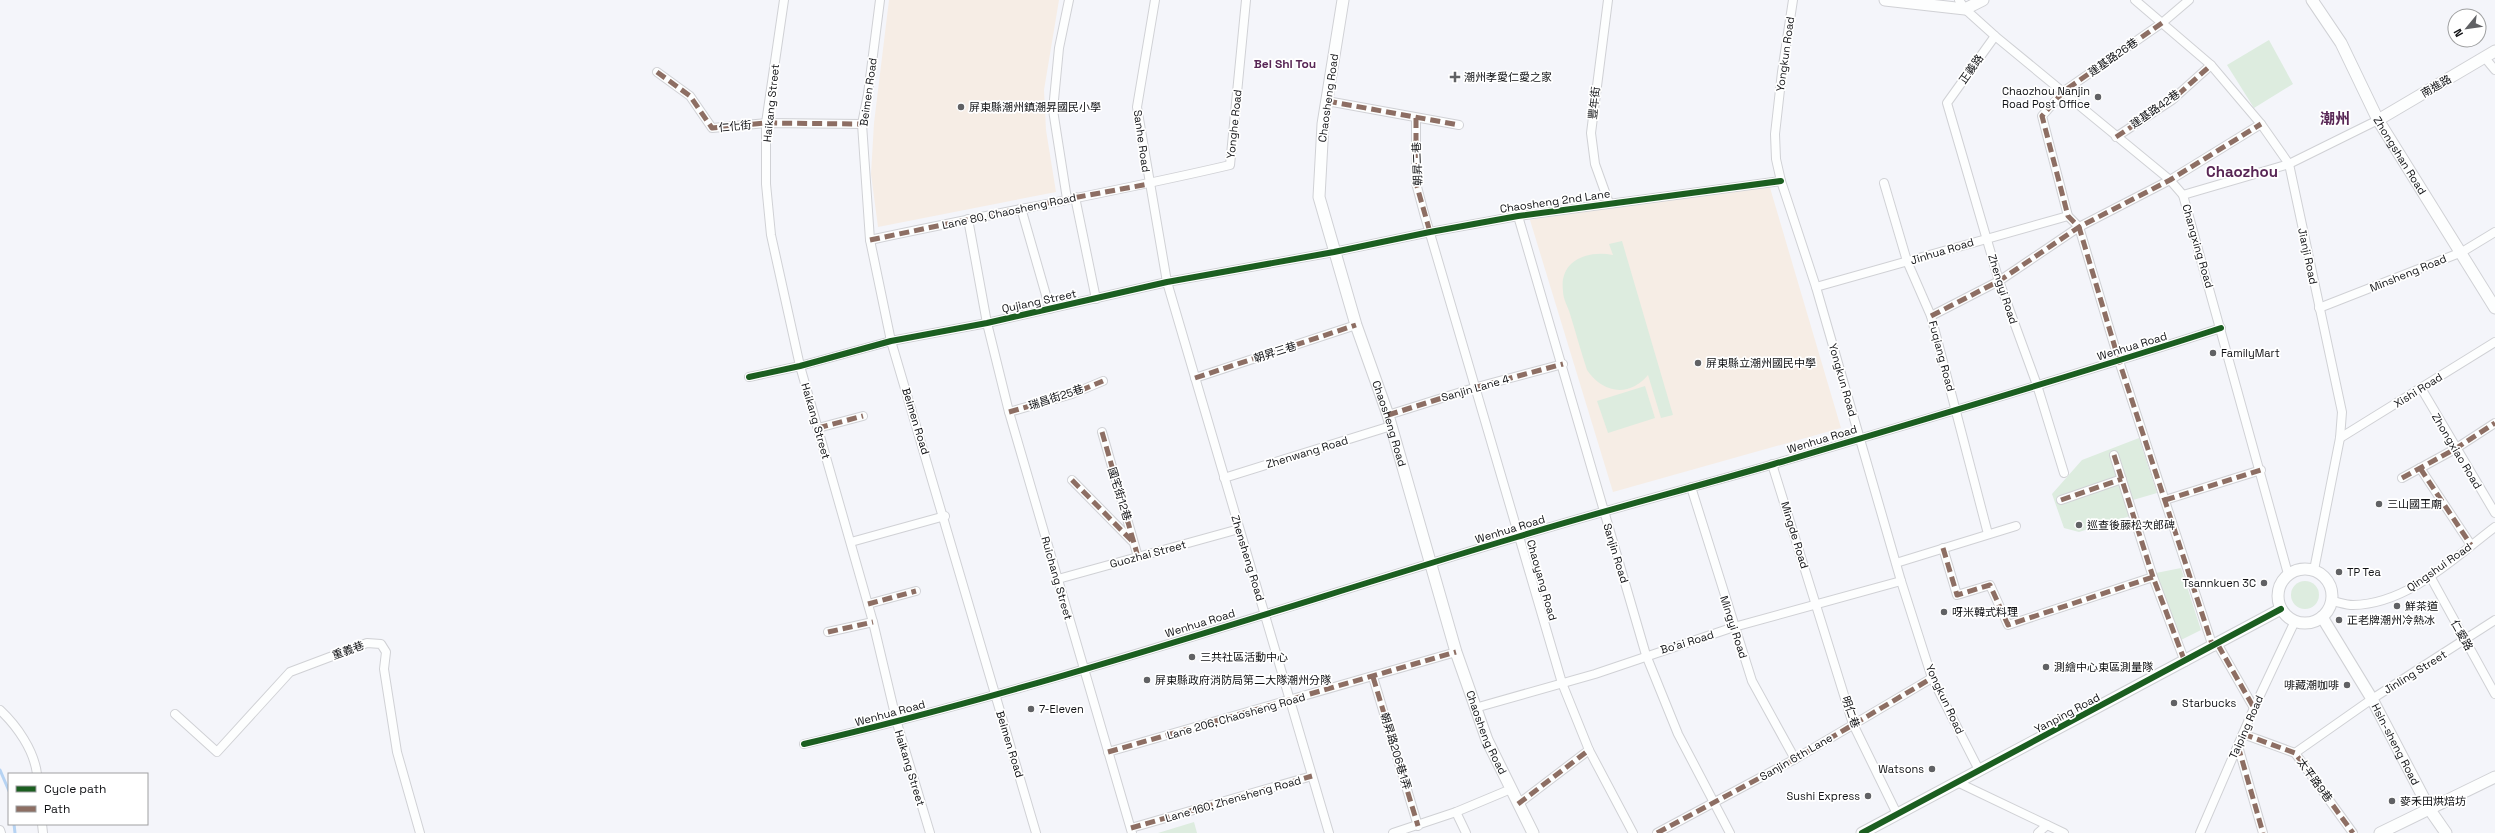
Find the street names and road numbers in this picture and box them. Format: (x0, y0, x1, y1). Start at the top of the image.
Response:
street label: Yongkun Road (1773, 16, 1797, 92)
street label: 建基路26巷 (2085, 35, 2141, 79)
street label: 正義路 (1956, 51, 1986, 87)
street label: Chaosheng Road (1315, 53, 1341, 143)
street label: Beimen Road (856, 57, 880, 127)
street label: Haikang Street (760, 63, 782, 143)
street label: 南進路 (2418, 72, 2454, 100)
street label: 豐年街 (1585, 86, 1603, 120)
street label: 建基路42巷 (2127, 87, 2183, 131)
street label: Yonghe Road (1223, 89, 1245, 159)
street label: Sanhe Road (1131, 109, 1153, 173)
street label: Zhongshan Road (2371, 114, 2430, 197)
street label: 仁化街 (718, 118, 752, 134)
street label: 朝昇二巷 (1409, 142, 1425, 186)
street label: Chaosheng 2nd Lane (1499, 186, 1611, 216)
street label: Lane 80, Chaosheng Road (941, 190, 1077, 232)
street label: Changxing Road (2179, 202, 2217, 290)
street label: Jianji Road (2295, 226, 2321, 286)
street label: Jinhua Road (1909, 235, 1975, 267)
street label: Minsheng Road (2368, 251, 2448, 295)
street label: Zhengyi Road (1985, 252, 2021, 326)
street label: Qujiang Street (1000, 286, 1078, 316)
street label: Fuqiang Road (1926, 319, 1958, 393)
street label: Wenhua Road (2095, 329, 2169, 363)
street label: 朝昇三巷 (1252, 339, 1298, 365)
street label: Yongkun Road (1826, 342, 1860, 418)
street label: Xishi Road (2391, 370, 2445, 410)
street label: Sanjin Lane 4 (1439, 372, 1511, 404)
street label: Chaosheng Road (1369, 378, 1409, 468)
street label: Haikang Street (798, 381, 834, 461)
street label: 瑞昌街25巷 (1027, 381, 1085, 413)
street label: Beimen Road (899, 386, 933, 456)
street label: Zhongxiao Road (2429, 411, 2485, 491)
street label: Wenhua Road (1785, 422, 1859, 456)
street label: Zhenwang Road (1264, 433, 1350, 471)
street label: 國宅街12巷 (1105, 466, 1135, 522)
street label: Mingde Road (1778, 500, 1812, 570)
street label: Wenhua Road (1473, 512, 1547, 546)
street label: Zhensheng Road (1228, 513, 1268, 603)
street label: Sanjin Road (1600, 521, 1632, 585)
street label: Ruichang Street (1038, 535, 1076, 621)
street label: Guozhai Street (1108, 537, 1188, 571)
street label: Chaoyang Road (1524, 538, 1560, 622)
street label: Qingshui Road (2404, 540, 2474, 594)
street label: Mingyi Road (1717, 594, 1751, 660)
street label: Wenhua Road (1163, 606, 1237, 640)
street label: 仁愛路 (2448, 617, 2476, 653)
street label: Bo'ai Road (1659, 627, 1715, 657)
street label: 重義巷 (330, 638, 366, 662)
street label: Jinling Street (2381, 647, 2449, 697)
street label: Yongkun Road (1923, 662, 1967, 736)
street label: Lane 206, Chaosheng Road (1165, 689, 1307, 743)
street label: Chaosheng Road (1463, 689, 1510, 777)
street label: Yanping Road (2032, 690, 2102, 736)
street label: Taiping Road (2226, 693, 2266, 761)
street label: 明仁巷 (1839, 694, 1863, 730)
street label: Wenhua Road (853, 697, 927, 729)
street label: Hsin-sheng Road (2368, 701, 2423, 787)
street label: Beimen Road (993, 709, 1027, 779)
street label: 朝昇路206巷1弄 (1378, 711, 1414, 791)
street label: Haikang Street (892, 728, 928, 808)
street label: Sanjin 6th Lane (1757, 731, 1835, 783)
street label: 太平路9巷 (2294, 755, 2336, 805)
street label: Lane 160, Zhensheng Road (1163, 773, 1303, 825)

